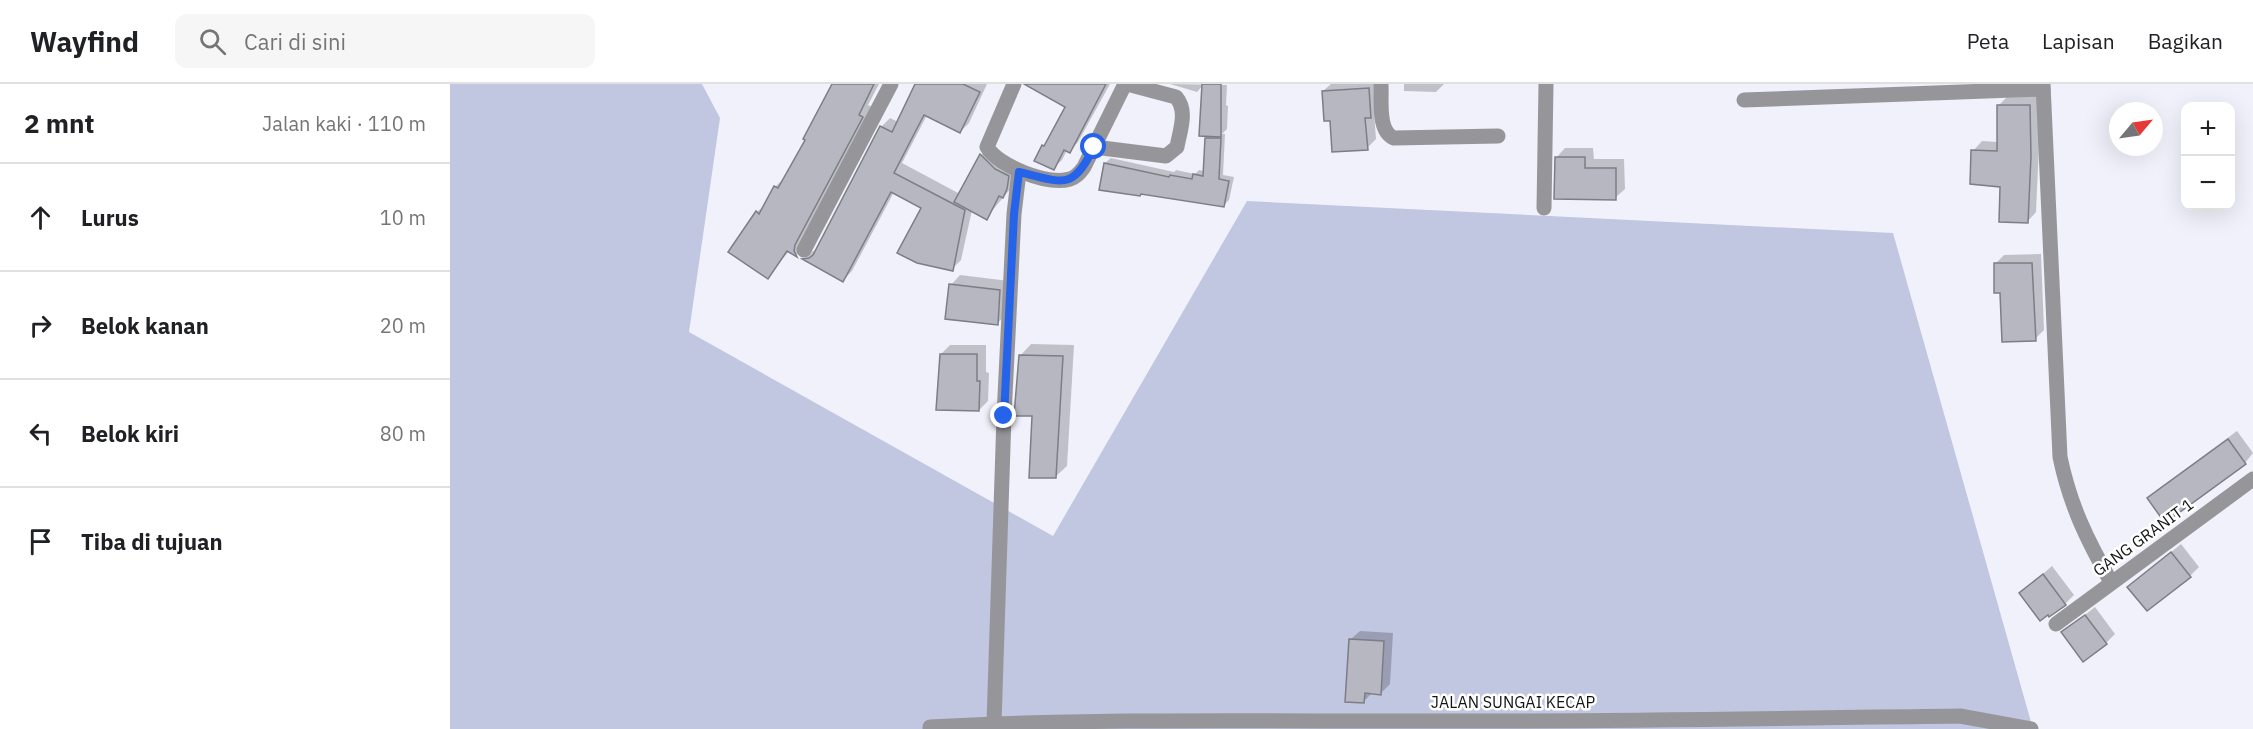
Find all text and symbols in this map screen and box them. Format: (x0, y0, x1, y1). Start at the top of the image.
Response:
search box (175, 14, 595, 68)
text: Wayfind (30, 23, 139, 60)
icon: search (196, 25, 229, 58)
text: Cari di sini (244, 27, 346, 56)
text: Peta (1967, 27, 2009, 55)
text: Lapisan (2042, 27, 2115, 55)
text: Bagikan (2148, 27, 2223, 55)
north arrow (2109, 102, 2163, 156)
map controls (2181, 102, 2235, 210)
button: + (2181, 102, 2235, 156)
text: 2 mnt (24, 106, 94, 140)
text: Jalan kaki · 110 m (262, 110, 426, 137)
route start (1080, 133, 1106, 159)
button: − (2181, 156, 2235, 210)
icon: ahead (24, 201, 57, 234)
text: Lurus (81, 203, 139, 232)
text: 10 m (380, 204, 426, 231)
icon: right (24, 309, 57, 342)
text: Belok kanan (81, 311, 209, 340)
text: 20 m (380, 312, 426, 339)
route end (990, 402, 1016, 428)
icon: left (24, 417, 57, 450)
text: Belok kiri (81, 419, 179, 448)
text: 80 m (380, 420, 426, 447)
street label: GANG GRANIT 1 (2089, 494, 2197, 580)
icon: arrive (24, 525, 57, 558)
text: Tiba di tujuan (81, 527, 223, 556)
street label: JALAN SUNGAI KECAP (1431, 692, 1595, 712)

